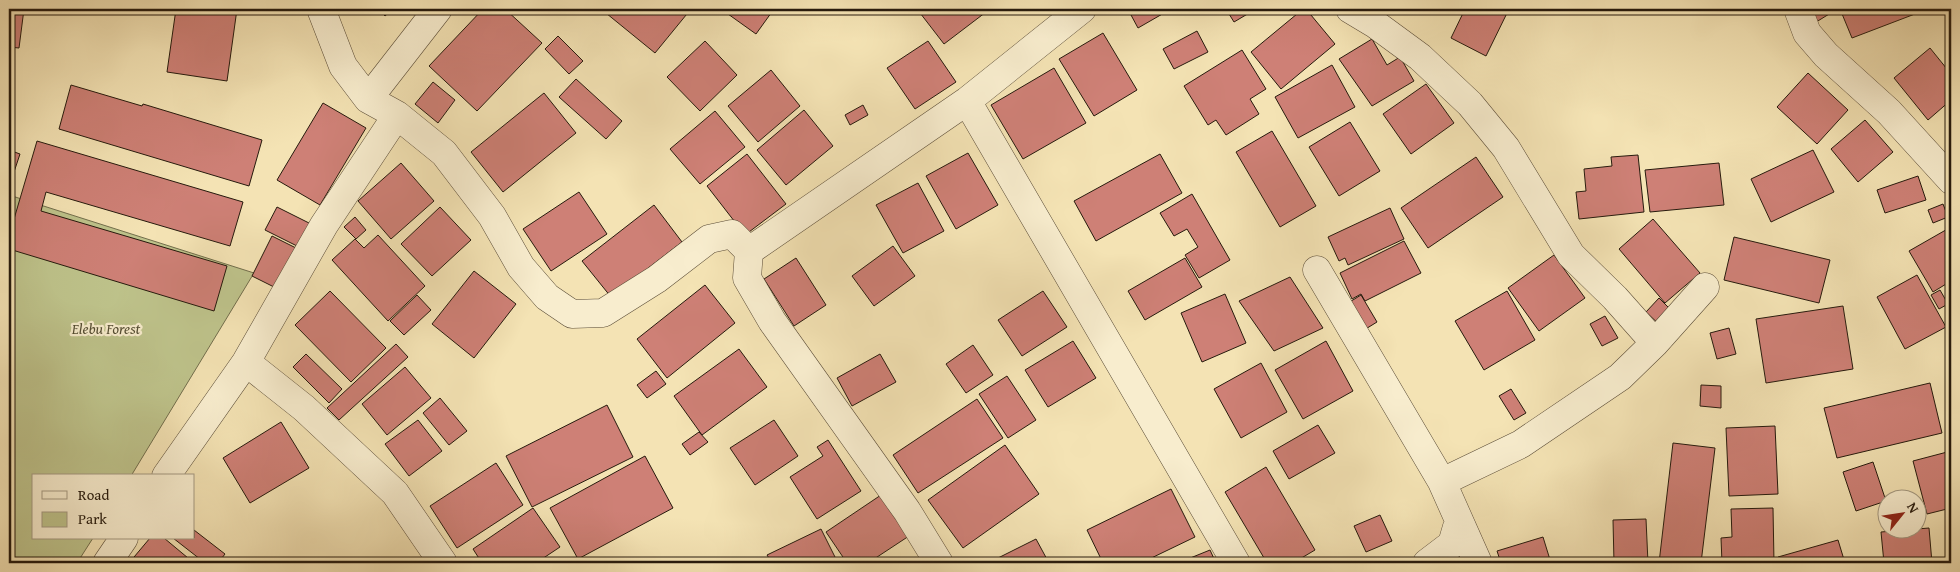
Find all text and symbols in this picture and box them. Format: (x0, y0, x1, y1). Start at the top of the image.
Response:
park label: Elebu Forest (71, 318, 141, 339)
legend (32, 474, 195, 540)
text: Road (78, 484, 109, 505)
north arrow (1878, 490, 1928, 540)
text: N (1902, 498, 1925, 517)
text: Park (78, 508, 107, 529)

